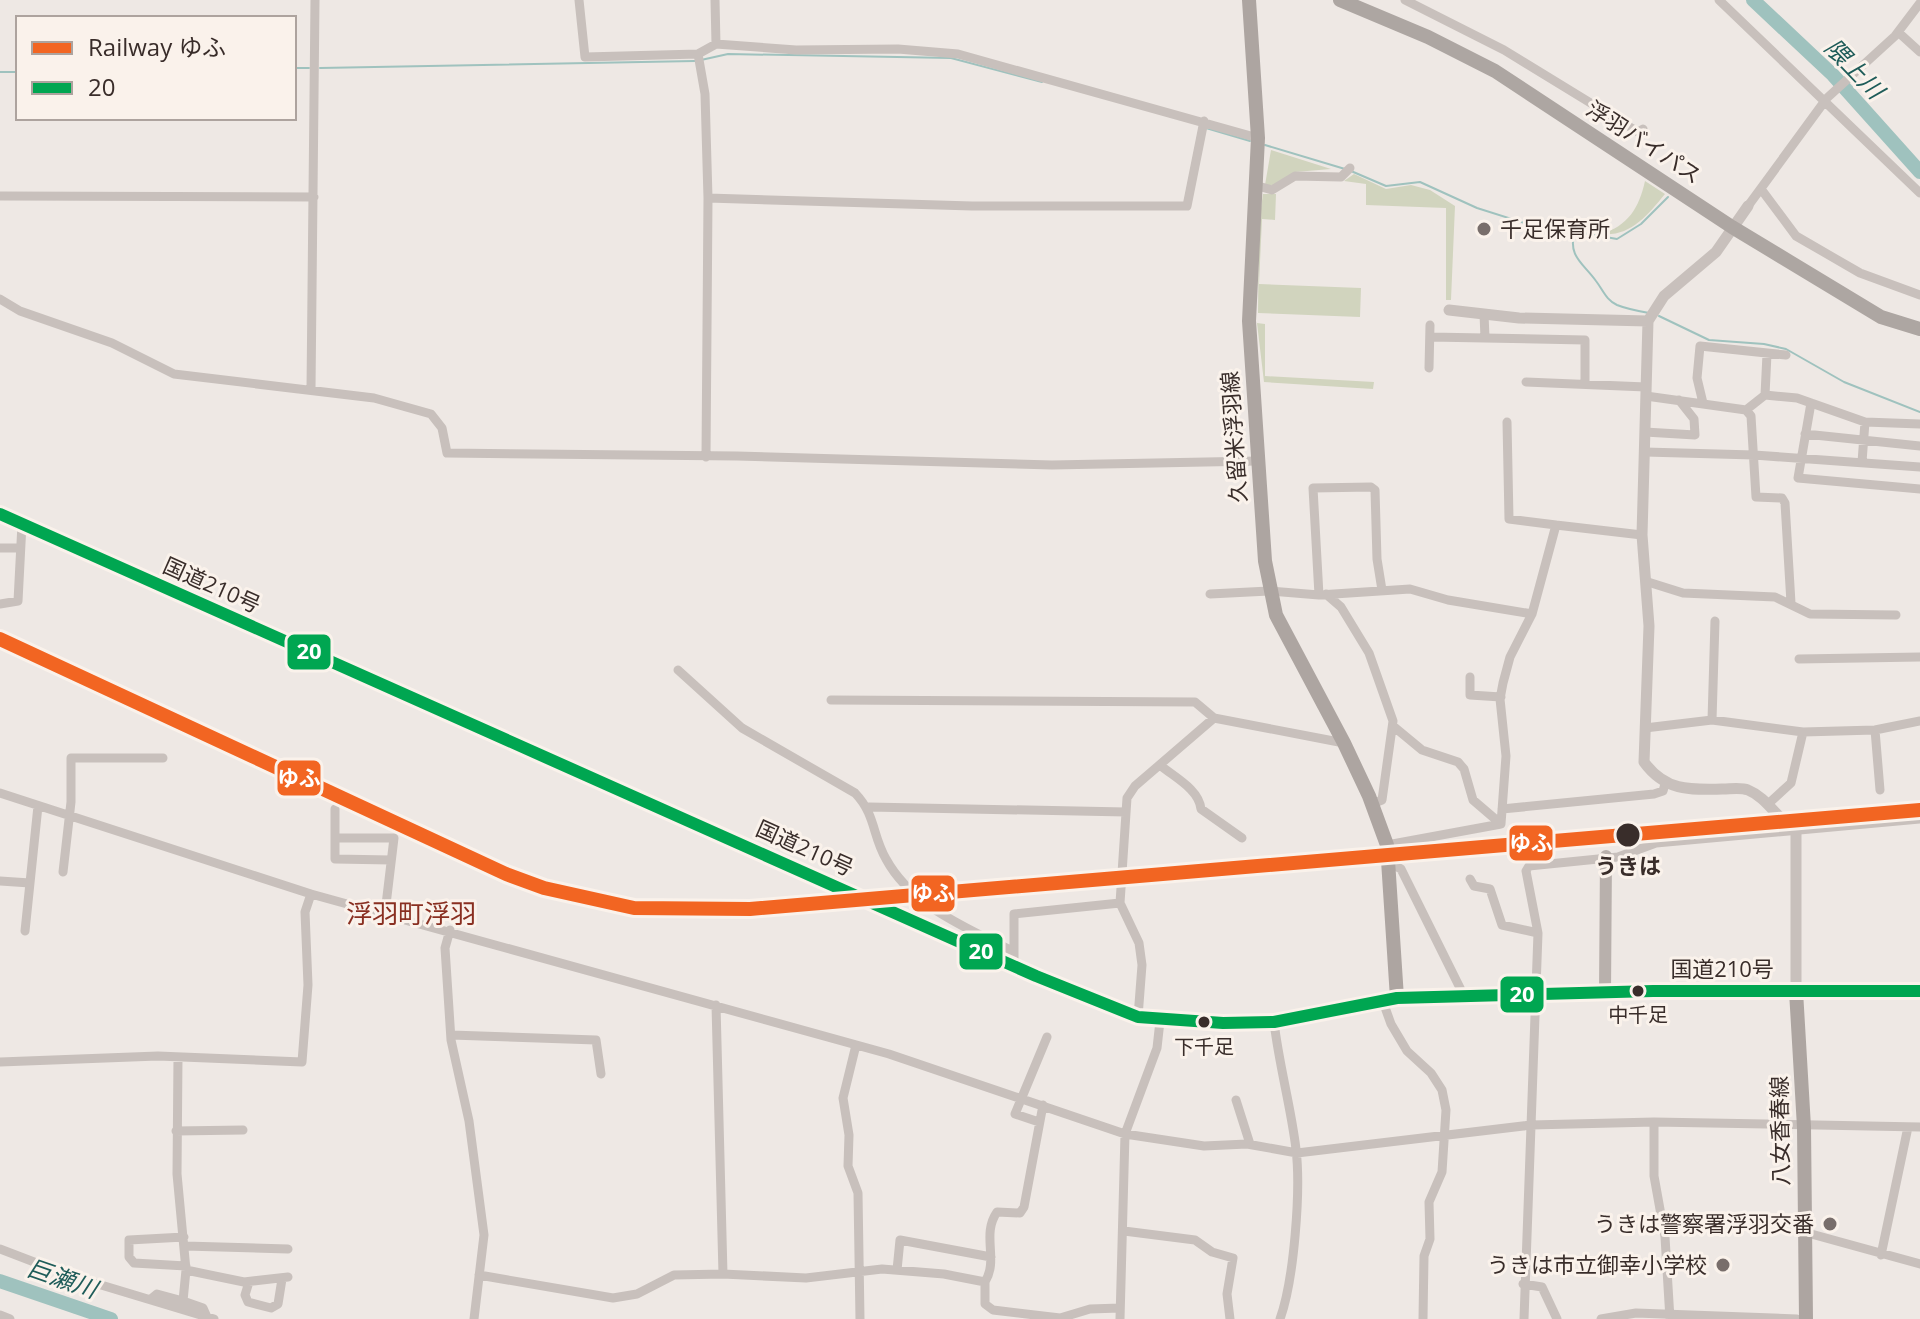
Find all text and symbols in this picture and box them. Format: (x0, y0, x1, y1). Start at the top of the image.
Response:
legend (16, 16, 296, 120)
text: Railway ゆふ (88, 30, 226, 63)
water label: 隈上川 (1818, 31, 1894, 107)
text: 20 (88, 70, 115, 103)
street label: 浮羽バイパス (1581, 93, 1708, 190)
place label: 千足保育所 (1500, 213, 1610, 243)
marker: 千足保育所 (1475, 220, 1493, 238)
street label: 久留米浮羽線 (1213, 370, 1253, 504)
street label: 国道210号 (159, 549, 266, 619)
line badge: 20 (286, 633, 332, 671)
text: 20 (296, 635, 322, 665)
line badge: ゆふ (276, 759, 322, 797)
text: ゆふ (277, 762, 321, 792)
street label: 国道210号 (752, 812, 859, 882)
marker: うきは (1614, 821, 1642, 849)
line badge: ゆふ (1508, 824, 1554, 862)
text: ゆふ (1509, 827, 1553, 857)
place label: うきは (1595, 850, 1661, 880)
line badge: ゆふ (910, 874, 956, 913)
text: ゆふ (911, 877, 955, 907)
district label: 浮羽町浮羽 (346, 895, 476, 931)
line badge: 20 (958, 932, 1004, 971)
text: 20 (968, 935, 994, 965)
street label: 国道210号 (1670, 953, 1774, 983)
line badge: 20 (1499, 975, 1545, 1014)
text: 20 (1509, 978, 1535, 1008)
marker: 中千足 (1630, 983, 1646, 999)
place label: 中千足 (1608, 1001, 1668, 1028)
marker: 下千足 (1196, 1014, 1212, 1030)
place label: 下千足 (1174, 1033, 1234, 1060)
street label: 八女香春線 (1763, 1076, 1795, 1186)
place label: うきは警察署浮羽交番 (1594, 1208, 1814, 1238)
marker: うきは警察署浮羽交番 (1821, 1215, 1839, 1233)
place label: うきは市立御幸小学校 (1487, 1249, 1707, 1279)
water label: 巨瀬川 (23, 1250, 105, 1306)
marker: うきは市立御幸小学校 (1714, 1256, 1732, 1274)

